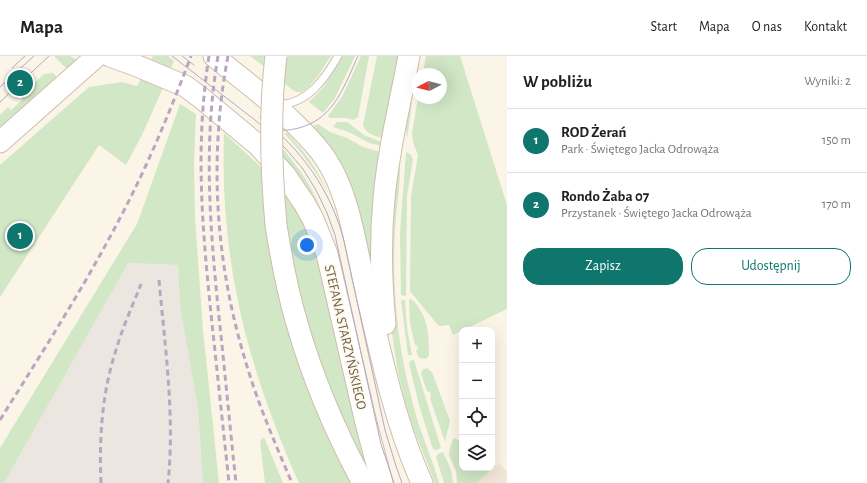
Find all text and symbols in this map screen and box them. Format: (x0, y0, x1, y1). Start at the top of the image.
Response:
text: Mapa (20, 18, 63, 37)
text: Start (650, 20, 677, 34)
text: Mapa (699, 20, 730, 34)
text: O nas (752, 20, 782, 34)
text: Kontakt (804, 20, 847, 34)
pin: 2 (7, 68, 33, 98)
north arrow (411, 68, 447, 104)
text: W pobliżu (523, 73, 592, 90)
text: Wyniki: 2 (804, 75, 851, 88)
text: ROD Żerań (561, 125, 627, 140)
text: 1 (534, 134, 538, 147)
text: 150 m (822, 134, 851, 147)
text: Park · Świętego Jacka Odrowąża (561, 143, 719, 156)
text: Rondo Żaba 07 (561, 189, 649, 204)
text: 2 (533, 198, 539, 211)
text: 170 m (822, 198, 851, 211)
text: Przystanek · Świętego Jacka Odrowąża (561, 207, 752, 220)
pin: 1 (7, 221, 33, 251)
your location (297, 235, 317, 255)
button: Zapisz (523, 248, 683, 285)
button: Udostępnij (691, 248, 851, 285)
street label: STEFANA STARZYŃSKIEGO (322, 263, 371, 411)
map controls (459, 327, 495, 471)
button: + (459, 327, 495, 363)
button: − (459, 363, 495, 399)
button: locate (459, 399, 495, 435)
button: layers (459, 435, 495, 471)

